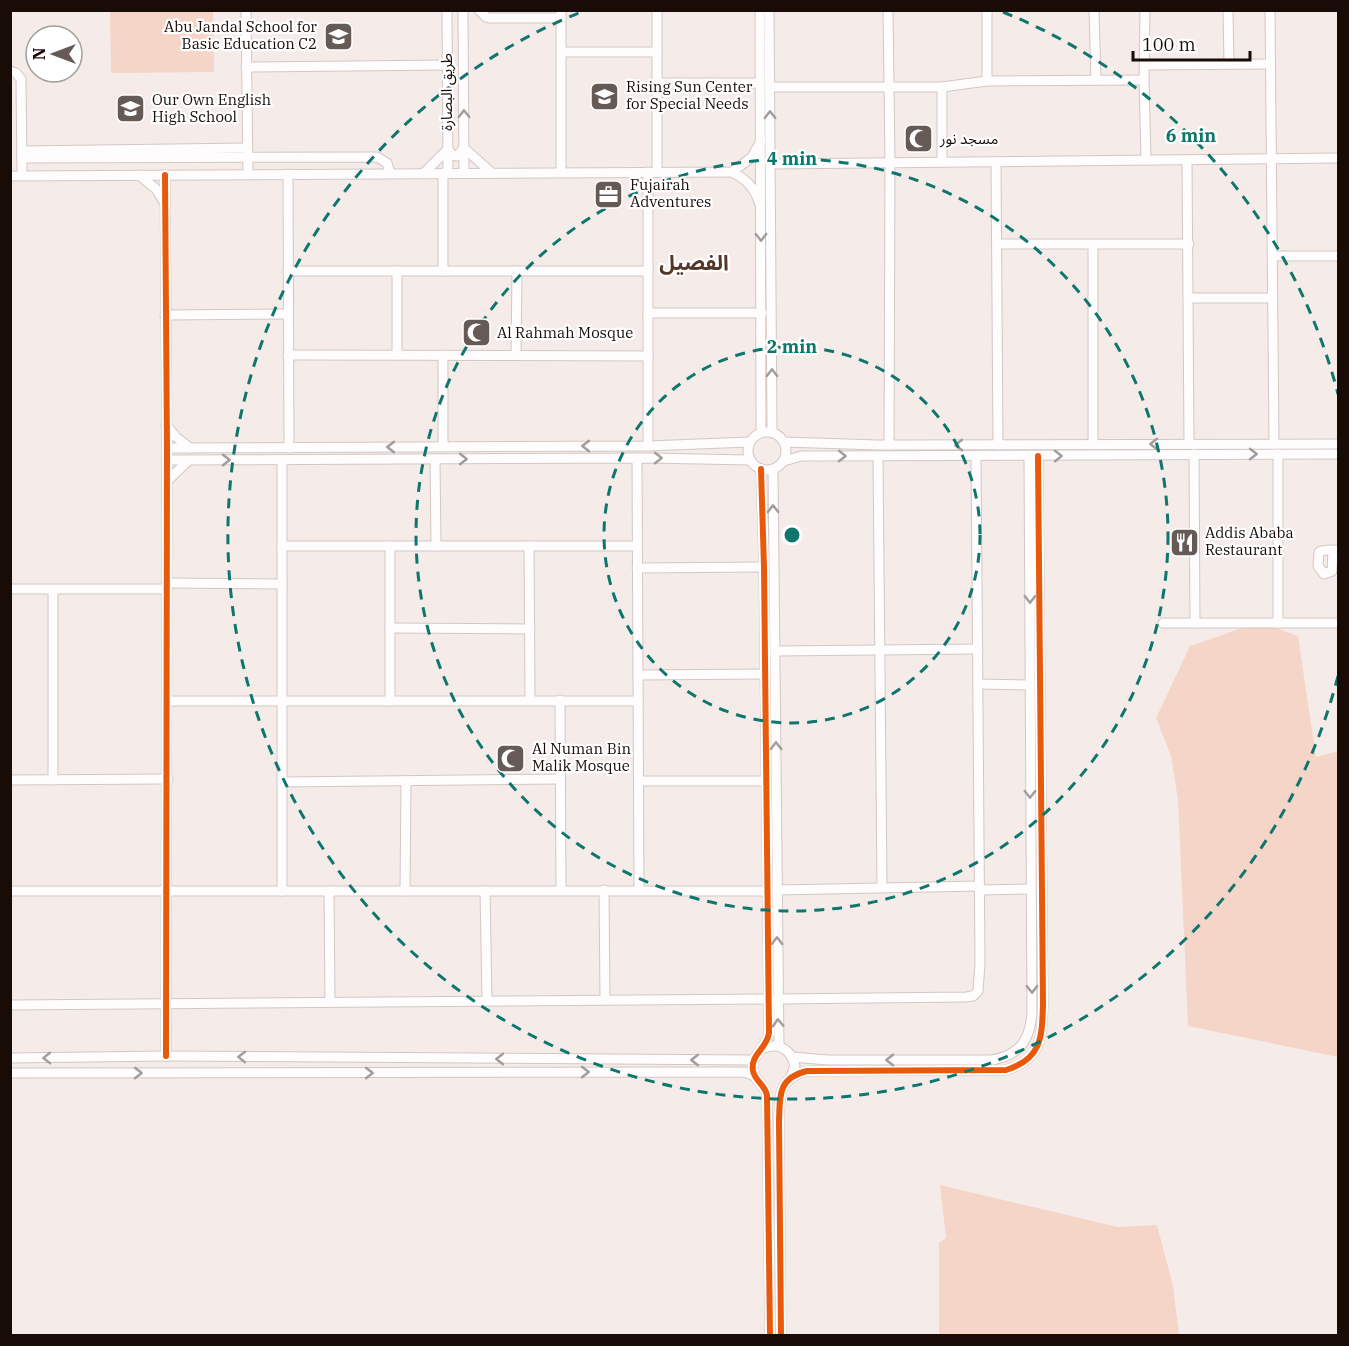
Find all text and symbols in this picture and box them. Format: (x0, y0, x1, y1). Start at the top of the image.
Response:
place label: Abu Jandal School for Basic Education C2 (164, 17, 317, 53)
school or university icon: Abu Jandal School for Basic Education C2 (322, 20, 354, 52)
north arrow (24, 24, 84, 84)
scale bar (1133, 24, 1250, 62)
text: 100 m (1142, 33, 1196, 56)
text: N (29, 48, 49, 60)
street label: طريق البصارة (437, 53, 457, 131)
place label: Rising Sun Center for Special Needs (626, 77, 753, 113)
school or university icon: Rising Sun Center for Special Needs (589, 80, 621, 112)
place label: Our Own English High School (152, 90, 271, 126)
school or university icon: Our Own English High School (115, 93, 147, 125)
one-way arrow (458, 110, 470, 119)
one-way arrow (764, 111, 776, 120)
mosque icon: مسجد نور (903, 123, 935, 155)
text: 6 min (1166, 124, 1216, 147)
place label: مسجد نور (939, 129, 998, 148)
text: 4 min (767, 147, 817, 170)
place label: Fujairah Adventures (630, 175, 711, 211)
office icon: Fujairah Adventures (593, 178, 625, 210)
one-way arrow (755, 232, 767, 241)
district label: الفصيل (659, 248, 729, 276)
mosque icon: Al Rahmah Mosque (460, 317, 492, 349)
place label: Al Rahmah Mosque (497, 323, 633, 342)
text: 2 min (767, 335, 817, 358)
one-way arrow (766, 369, 778, 378)
one-way arrow (1150, 438, 1159, 450)
one-way arrow (955, 439, 964, 451)
one-way arrow (581, 440, 590, 452)
one-way arrow (386, 441, 395, 453)
one-way arrow (1248, 448, 1257, 460)
one-way arrow (837, 450, 846, 462)
one-way arrow (1053, 450, 1062, 462)
one-way arrow (653, 452, 662, 464)
one-way arrow (458, 453, 467, 465)
one-way arrow (221, 454, 230, 466)
one-way arrow (767, 504, 779, 513)
place label: Addis Ababa Restaurant (1205, 523, 1294, 559)
centre of rings (782, 525, 802, 545)
restaurant icon: Addis Ababa Restaurant (1168, 526, 1200, 558)
one-way arrow (1023, 594, 1036, 603)
place label: Al Numan Bin Malik Mosque (532, 739, 631, 775)
one-way arrow (770, 741, 782, 750)
mosque icon: Al Numan Bin Malik Mosque (495, 742, 527, 774)
one-way arrow (1024, 789, 1036, 798)
one-way arrow (771, 936, 783, 945)
one-way arrow (1026, 984, 1038, 993)
one-way arrow (772, 1018, 785, 1027)
one-way arrow (238, 1050, 247, 1063)
one-way arrow (43, 1051, 52, 1064)
one-way arrow (496, 1053, 505, 1065)
one-way arrow (691, 1054, 700, 1066)
one-way arrow (886, 1054, 895, 1066)
one-way arrow (580, 1066, 589, 1078)
one-way arrow (133, 1067, 142, 1079)
one-way arrow (364, 1067, 373, 1079)

